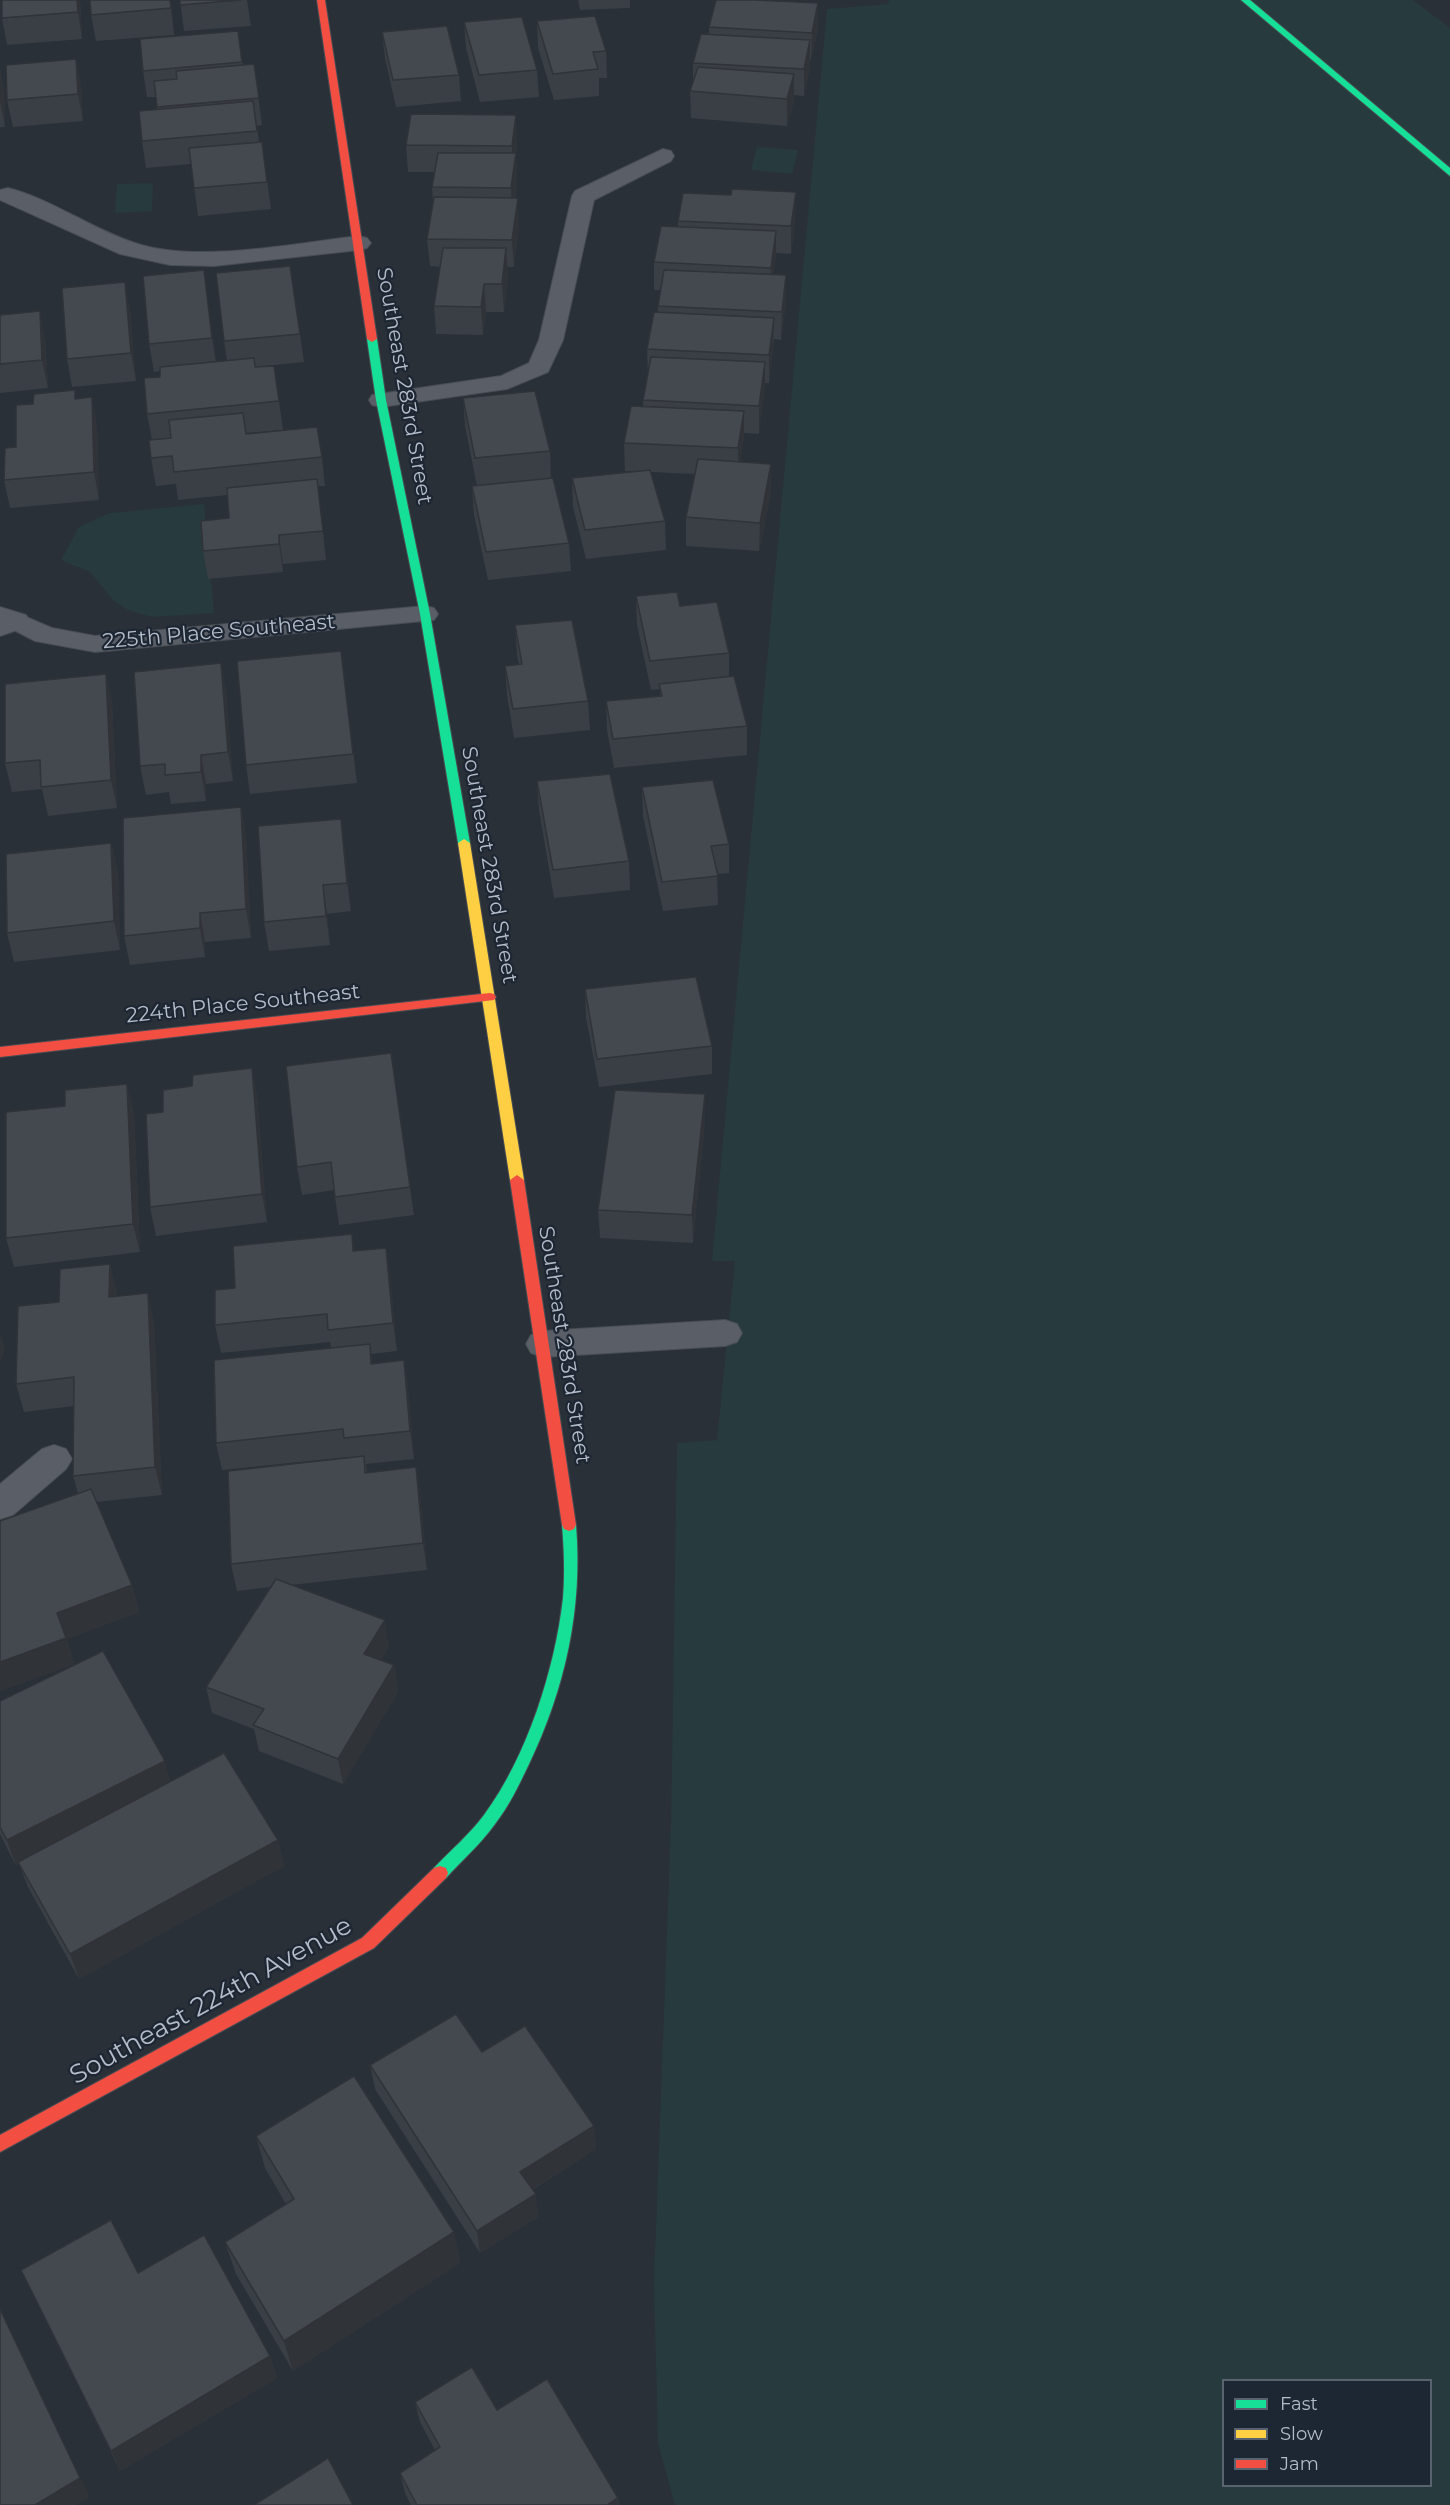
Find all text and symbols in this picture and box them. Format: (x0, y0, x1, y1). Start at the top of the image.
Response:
street label: Southeast 283rd Street (371, 265, 437, 507)
street label: 225th Place Southeast (102, 609, 336, 655)
street label: Southeast 283rd Street (456, 744, 522, 986)
street label: 224th Place Southeast (125, 979, 361, 1029)
street label: Southeast 283rd Street (533, 1224, 595, 1466)
street label: Southeast 224th Avenue (64, 1910, 358, 2092)
legend (1222, 2379, 1432, 2487)
text: Fast (1280, 2393, 1318, 2415)
text: Slow (1280, 2423, 1323, 2445)
text: Jam (1280, 2453, 1319, 2475)

